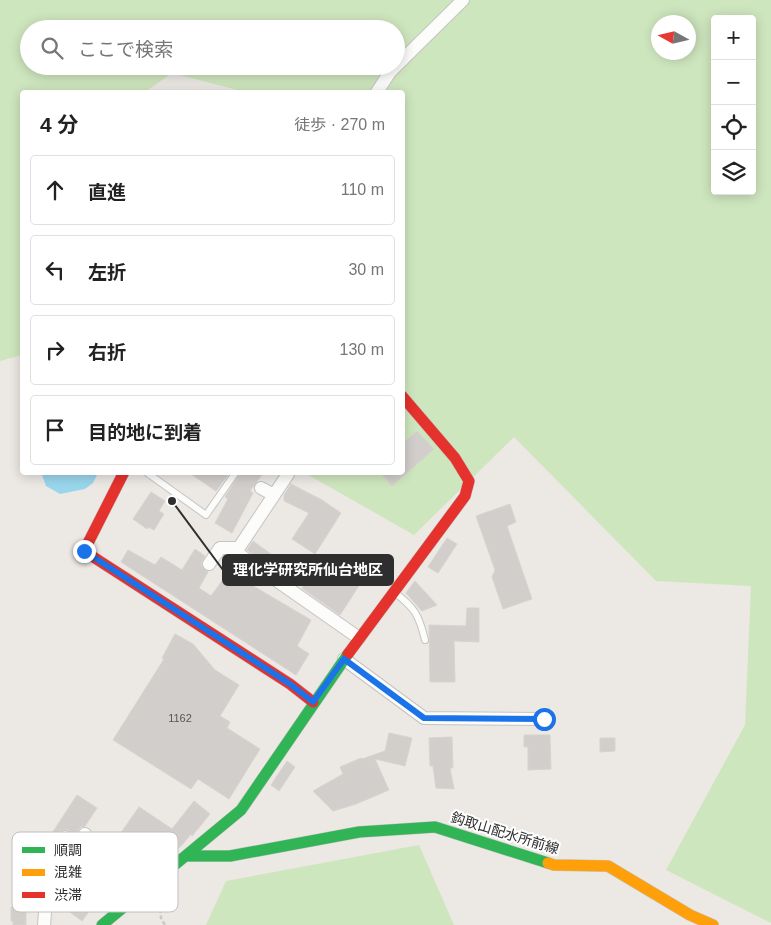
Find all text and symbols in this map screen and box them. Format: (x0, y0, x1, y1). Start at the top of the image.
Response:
north arrow (651, 15, 696, 60)
map controls (711, 15, 756, 195)
button: + (711, 15, 756, 60)
search box (20, 20, 405, 75)
icon: search (38, 34, 66, 62)
text: ここで検索 (78, 39, 173, 60)
button: − (711, 60, 756, 105)
button: locate (711, 105, 756, 150)
text: 4 分 (40, 113, 79, 136)
text: 徒歩 · 270 m (294, 116, 385, 133)
button: layers (711, 150, 756, 195)
icon: ahead (41, 176, 69, 204)
text: 110 m (341, 181, 384, 198)
text: 直進 (88, 182, 126, 203)
icon: left (41, 256, 69, 284)
text: 30 m (348, 261, 384, 278)
text: 左折 (88, 262, 126, 283)
icon: right (41, 336, 69, 364)
text: 130 m (340, 341, 384, 358)
text: 右折 (88, 342, 126, 363)
icon: arrive (41, 416, 69, 444)
text: 目的地に到着 (88, 422, 202, 443)
route end (73, 540, 96, 563)
callout: 理化学研究所仙台地区 (223, 555, 393, 585)
text: 理化学研究所仙台地区 (233, 561, 383, 578)
route start (533, 708, 556, 731)
house number: 1162 (168, 712, 192, 724)
street label: 鈎取山配水所前線 (449, 809, 561, 857)
legend (12, 832, 178, 912)
text: 順調 (54, 842, 82, 858)
text: 混雑 (54, 864, 82, 880)
text: 渋滞 (54, 887, 82, 903)

